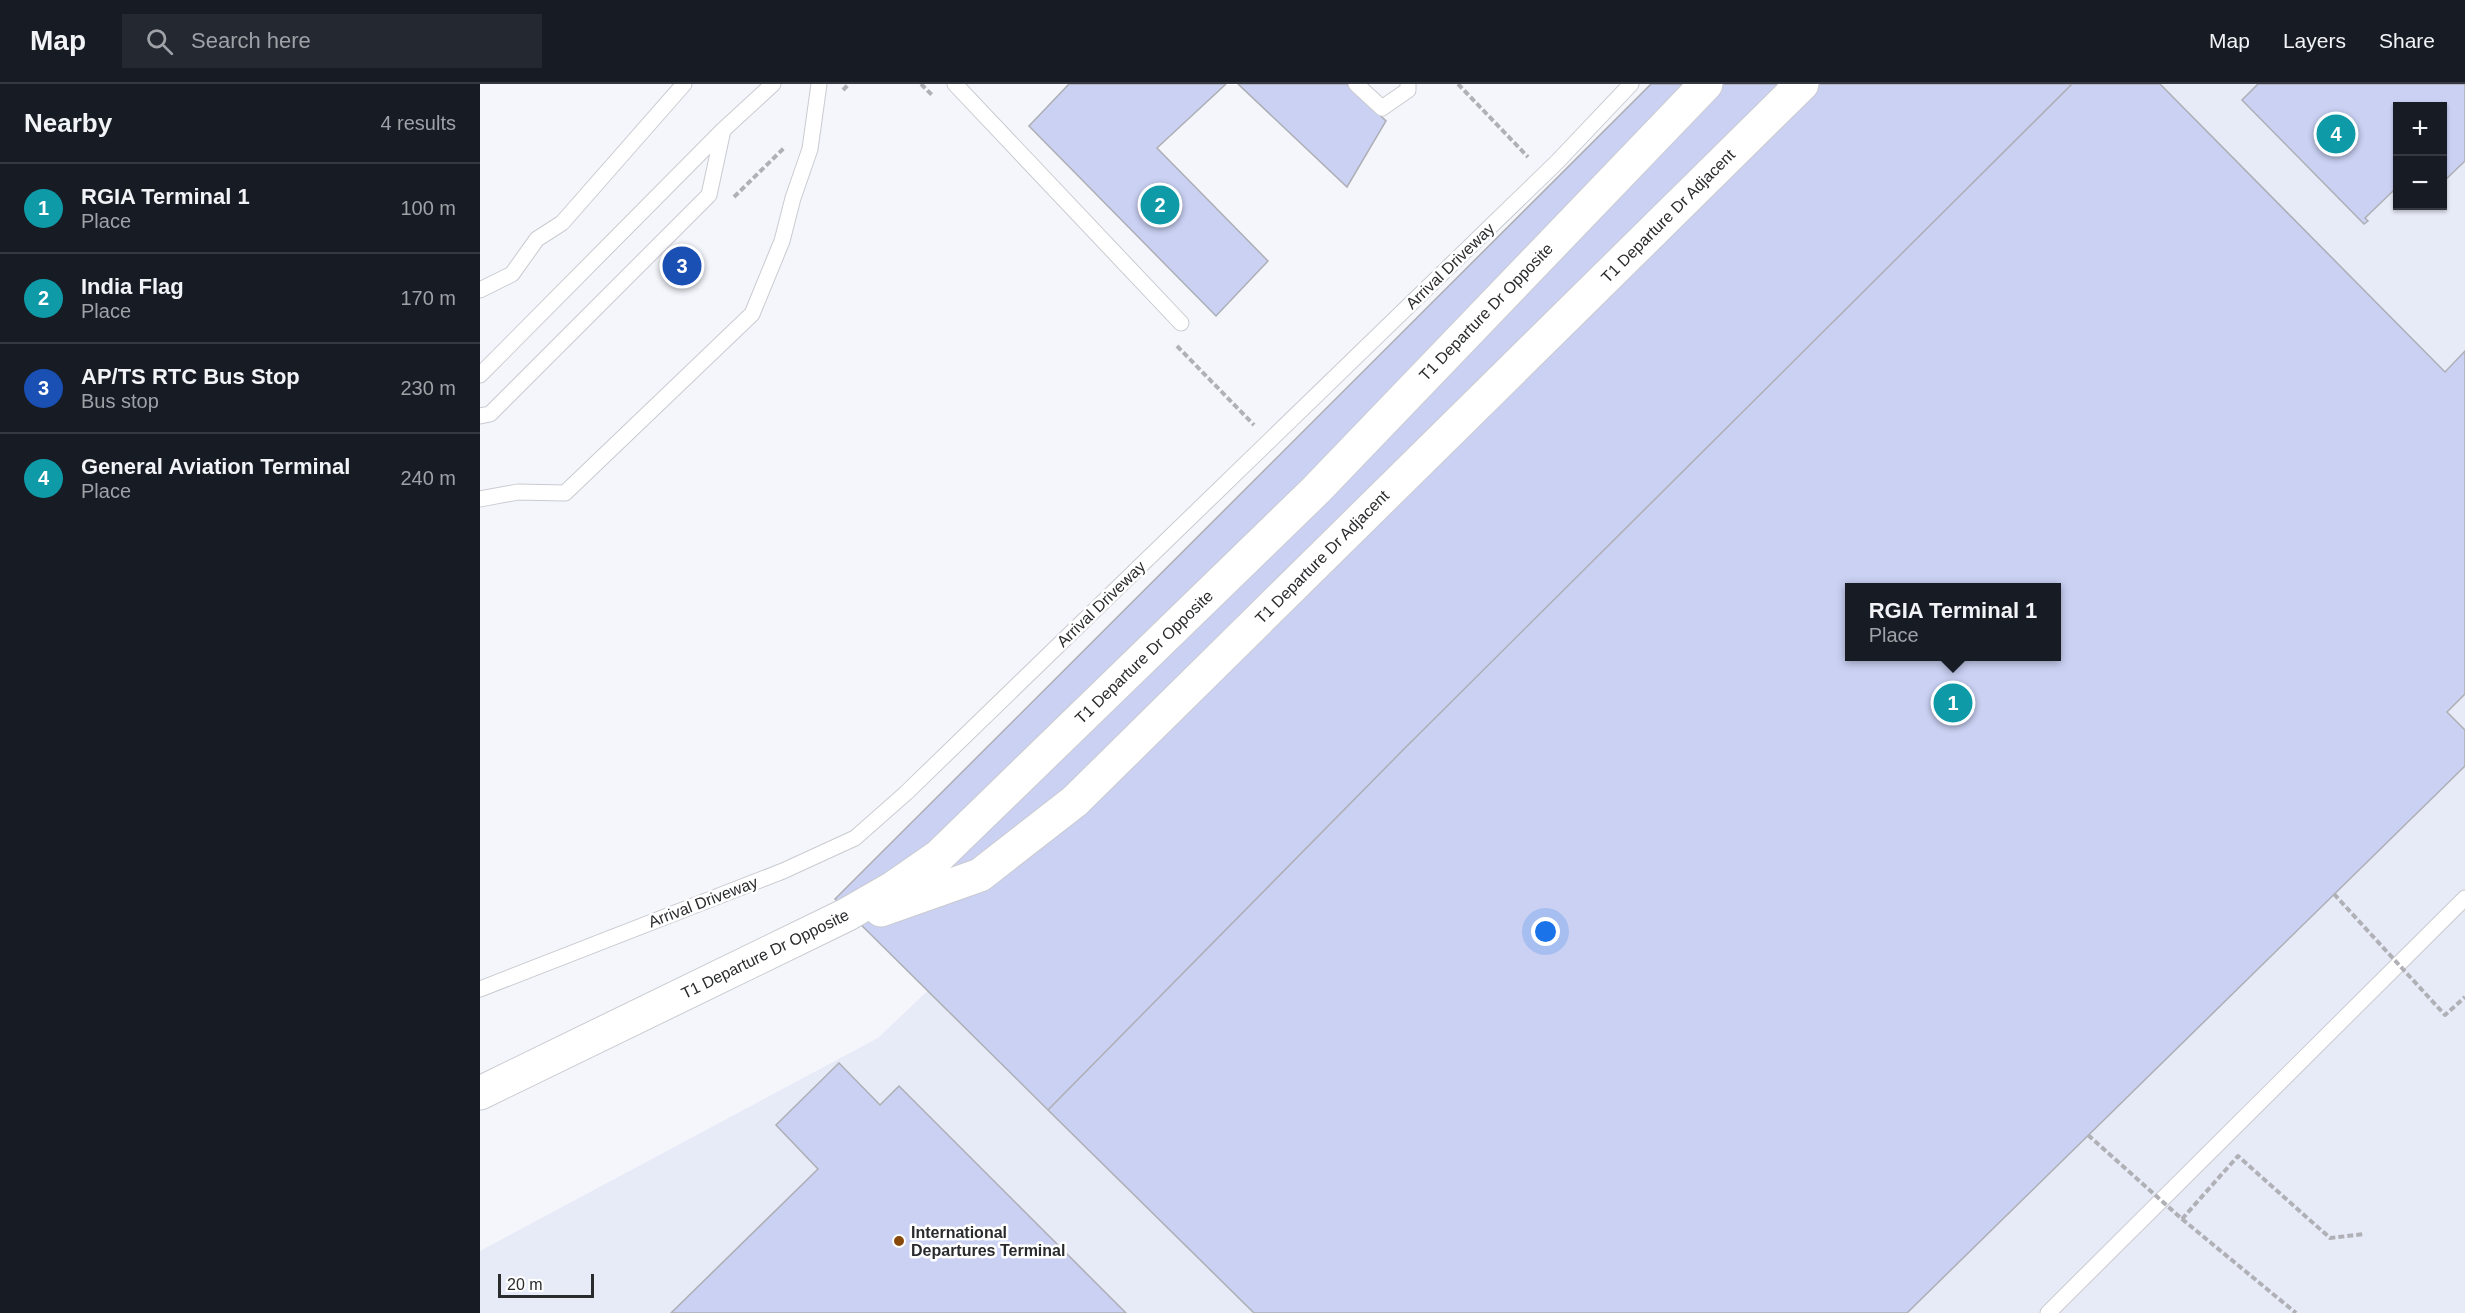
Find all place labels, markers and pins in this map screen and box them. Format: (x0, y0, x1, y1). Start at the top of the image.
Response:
pin: 4 (2316, 112, 2356, 156)
pin: 2 (1140, 182, 1180, 228)
pin: 3 (662, 244, 702, 288)
pin: 1 (1934, 680, 1972, 726)
place label: International Departures Terminal (911, 1224, 1065, 1259)
marker: International Departures Terminal (892, 1234, 906, 1248)

